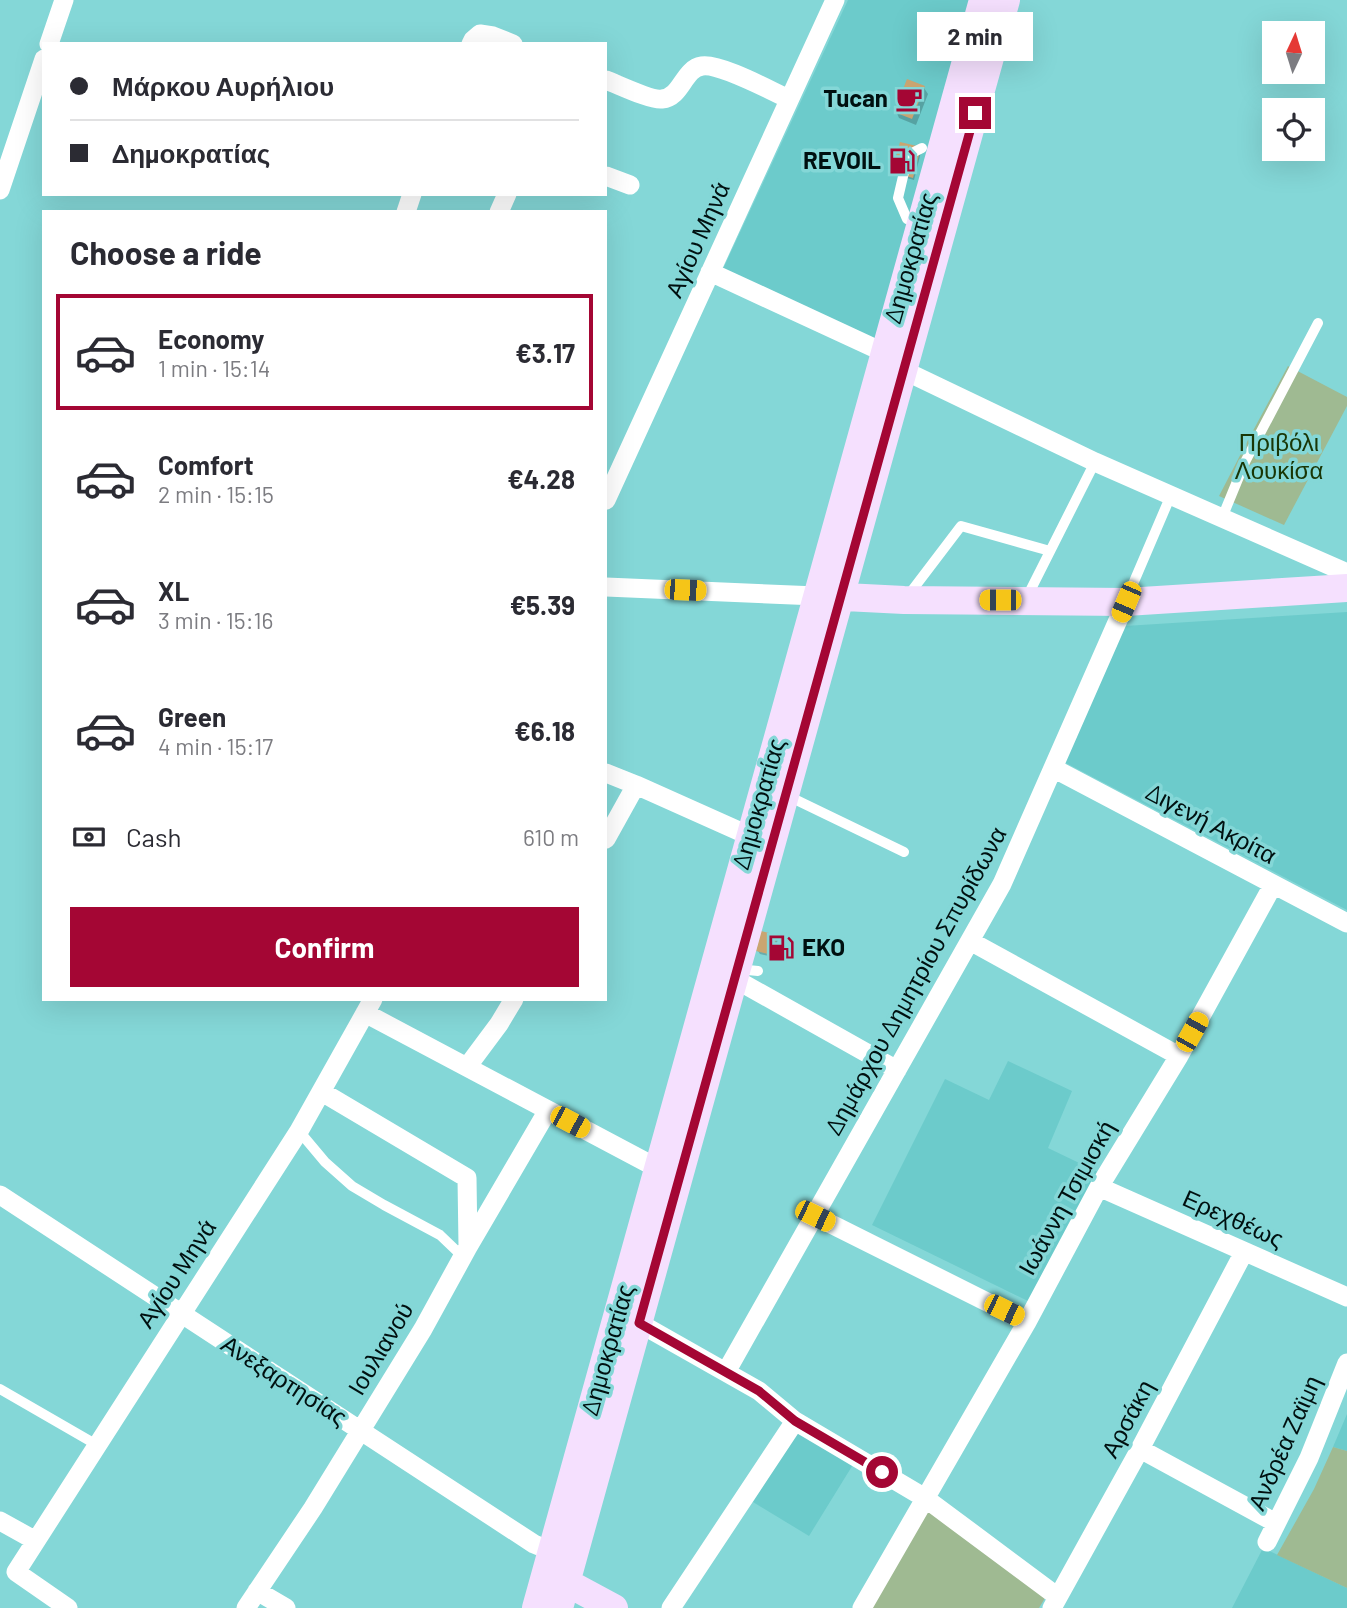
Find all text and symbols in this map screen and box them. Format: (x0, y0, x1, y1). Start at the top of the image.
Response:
callout: 2 min (917, 11, 1033, 60)
north arrow (1262, 21, 1325, 84)
map controls (1262, 21, 1325, 161)
text: 2 min (947, 22, 1003, 50)
text: Μάρκου Αυρήλιου (112, 70, 334, 101)
place label: Tucan (823, 83, 888, 112)
cafe icon: Tucan (894, 84, 924, 114)
route end (959, 97, 991, 129)
button: locate (1262, 98, 1325, 161)
text: Δημοκρατίας (112, 137, 270, 168)
place label: REVOIL (803, 145, 881, 174)
fuel station icon: REVOIL (887, 146, 917, 176)
street label: Αγίου Μηνά (658, 177, 735, 302)
street label: Δημοκρατίας (877, 189, 942, 326)
text: Choose a ride (70, 233, 262, 271)
icon: car (74, 321, 137, 384)
text: Economy (158, 323, 264, 354)
text: €3.17 (515, 337, 575, 368)
text: 1 min · 15:14 (158, 354, 270, 382)
park label: Πριβόλι Λουκίσα (1235, 427, 1323, 484)
icon: car (74, 447, 137, 510)
text: Comfort (158, 449, 254, 480)
text: €4.28 (507, 463, 575, 494)
text: 2 min · 15:15 (158, 480, 274, 508)
icon: car (74, 573, 137, 636)
text: XL (158, 575, 189, 606)
car (664, 579, 707, 601)
car (1109, 579, 1144, 625)
text: €5.39 (510, 589, 575, 620)
car (980, 590, 1022, 611)
text: 3 min · 15:16 (158, 606, 273, 634)
icon: car (74, 699, 137, 762)
text: Green (158, 701, 226, 732)
text: €6.18 (514, 715, 575, 746)
text: 4 min · 15:17 (158, 732, 273, 760)
street label: Δημοκρατίας (725, 735, 790, 872)
street label: Διγενή Ακρίτα (1142, 776, 1282, 869)
icon: cash (70, 818, 108, 856)
text: Cash (126, 821, 181, 852)
street label: Δημάρχου Δημητρίου Σπυρίδωνα (818, 821, 1012, 1139)
text: 610 m (523, 823, 579, 851)
button: Confirm (70, 907, 579, 987)
place label: EKO (802, 932, 845, 961)
fuel station icon: EKO (766, 933, 796, 963)
car (1173, 1009, 1212, 1055)
car (547, 1103, 594, 1141)
street label: Ιωάννη Τσιμισκή (1011, 1115, 1120, 1280)
street label: Ερεχθέως (1179, 1183, 1289, 1253)
car (792, 1197, 839, 1235)
street label: Αγίου Μηνά (130, 1213, 222, 1333)
street label: Δημοκρατίας (574, 1281, 639, 1418)
car (981, 1291, 1028, 1329)
street label: Ιουλιανού (341, 1297, 419, 1400)
street label: Ανεξαρτησίας (217, 1328, 353, 1431)
street label: Ανδρέα Ζαϊμη (1241, 1371, 1326, 1514)
street label: Αρσάκη (1094, 1375, 1159, 1462)
route start (866, 1456, 898, 1488)

